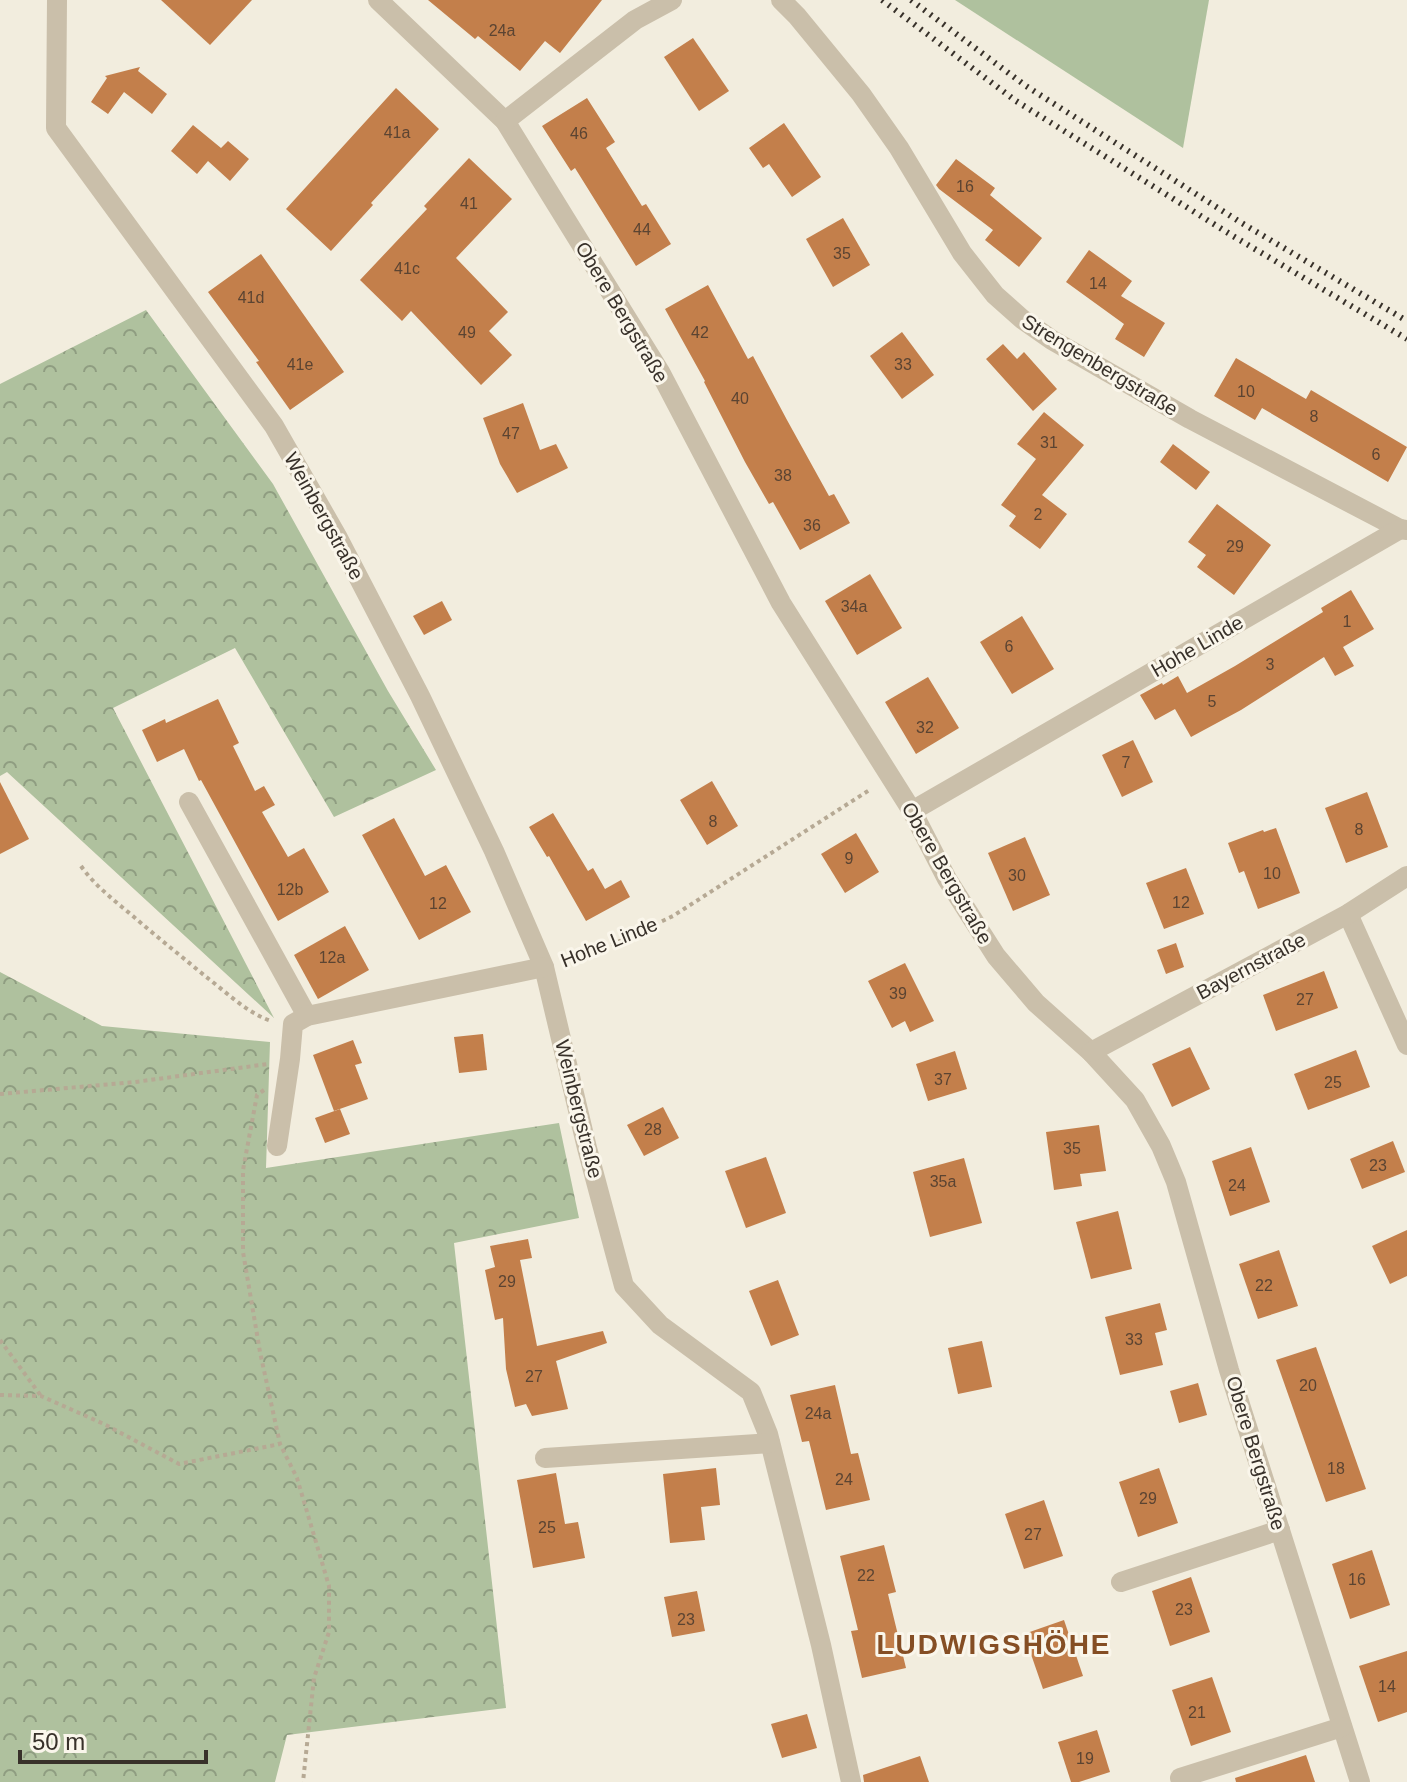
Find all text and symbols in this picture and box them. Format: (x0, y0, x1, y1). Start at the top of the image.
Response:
house number: 24a (489, 22, 515, 39)
house number: 41a (384, 124, 410, 141)
house number: 46 (570, 125, 588, 142)
house number: 16 (956, 178, 974, 195)
house number: 41 (460, 195, 478, 212)
house number: 44 (633, 221, 651, 238)
street label: Obere Bergstraße (571, 238, 673, 386)
house number: 35 (833, 245, 851, 262)
house number: 41c (394, 260, 420, 277)
house number: 14 (1089, 275, 1107, 292)
house number: 41d (238, 289, 264, 306)
street label: Strengenbergstraße (1018, 310, 1182, 420)
house number: 49 (458, 324, 476, 341)
house number: 42 (691, 324, 709, 341)
house number: 41e (287, 356, 313, 373)
house number: 33 (894, 356, 912, 373)
house number: 10 (1237, 383, 1255, 400)
house number: 40 (731, 390, 749, 407)
house number: 8 (1310, 408, 1319, 425)
house number: 47 (502, 425, 520, 442)
house number: 31 (1040, 434, 1058, 451)
house number: 6 (1372, 446, 1381, 463)
street label: Weinbergstraße (280, 449, 368, 583)
house number: 38 (774, 467, 792, 484)
house number: 2 (1034, 506, 1043, 523)
house number: 36 (803, 517, 821, 534)
house number: 29 (1226, 538, 1244, 555)
house number: 34a (841, 598, 867, 615)
street label: Hohe Linde (1147, 611, 1247, 681)
house number: 1 (1343, 613, 1352, 630)
house number: 6 (1005, 638, 1014, 655)
house number: 3 (1266, 656, 1275, 673)
house number: 5 (1208, 693, 1217, 710)
house number: 32 (916, 719, 934, 736)
house number: 7 (1122, 754, 1131, 771)
street label: Obere Bergstraße (897, 798, 997, 948)
house number: 8 (709, 813, 718, 830)
house number: 8 (1355, 821, 1364, 838)
house number: 9 (845, 850, 854, 867)
house number: 10 (1263, 865, 1281, 882)
house number: 30 (1008, 867, 1026, 884)
house number: 12b (277, 881, 303, 898)
house number: 12 (1172, 894, 1190, 911)
house number: 12 (429, 895, 447, 912)
street label: Hohe Linde (557, 913, 661, 971)
street label: Bayernstraße (1193, 928, 1309, 1004)
house number: 12a (319, 949, 345, 966)
house number: 39 (889, 985, 907, 1002)
house number: 27 (1296, 991, 1314, 1008)
street label: Weinbergstraße (551, 1037, 607, 1181)
house number: 37 (934, 1071, 952, 1088)
house number: 25 (1324, 1074, 1342, 1091)
house number: 28 (644, 1121, 662, 1138)
house number: 35 (1063, 1140, 1081, 1157)
house number: 23 (1369, 1157, 1387, 1174)
house number: 35a (930, 1173, 956, 1190)
house number: 24 (1228, 1177, 1246, 1194)
house number: 29 (498, 1273, 516, 1290)
house number: 22 (1255, 1277, 1273, 1294)
house number: 33 (1125, 1331, 1143, 1348)
house number: 27 (525, 1368, 543, 1385)
street label: Obere Bergstraße (1222, 1373, 1290, 1533)
house number: 20 (1299, 1377, 1317, 1394)
house number: 24a (805, 1405, 831, 1422)
house number: 18 (1327, 1460, 1345, 1477)
house number: 24 (835, 1471, 853, 1488)
house number: 29 (1139, 1490, 1157, 1507)
house number: 25 (538, 1519, 556, 1536)
house number: 27 (1024, 1526, 1042, 1543)
house number: 22 (857, 1567, 875, 1584)
house number: 16 (1348, 1571, 1366, 1588)
house number: 23 (1175, 1601, 1193, 1618)
house number: 23 (677, 1611, 695, 1628)
district label: LUDWIGSHÖHE (876, 1629, 1112, 1660)
house number: 14 (1378, 1678, 1396, 1695)
house number: 21 (1188, 1704, 1206, 1721)
scale bar (20, 1714, 206, 1764)
text: 50 m (32, 1728, 85, 1755)
house number: 19 (1076, 1750, 1094, 1767)

